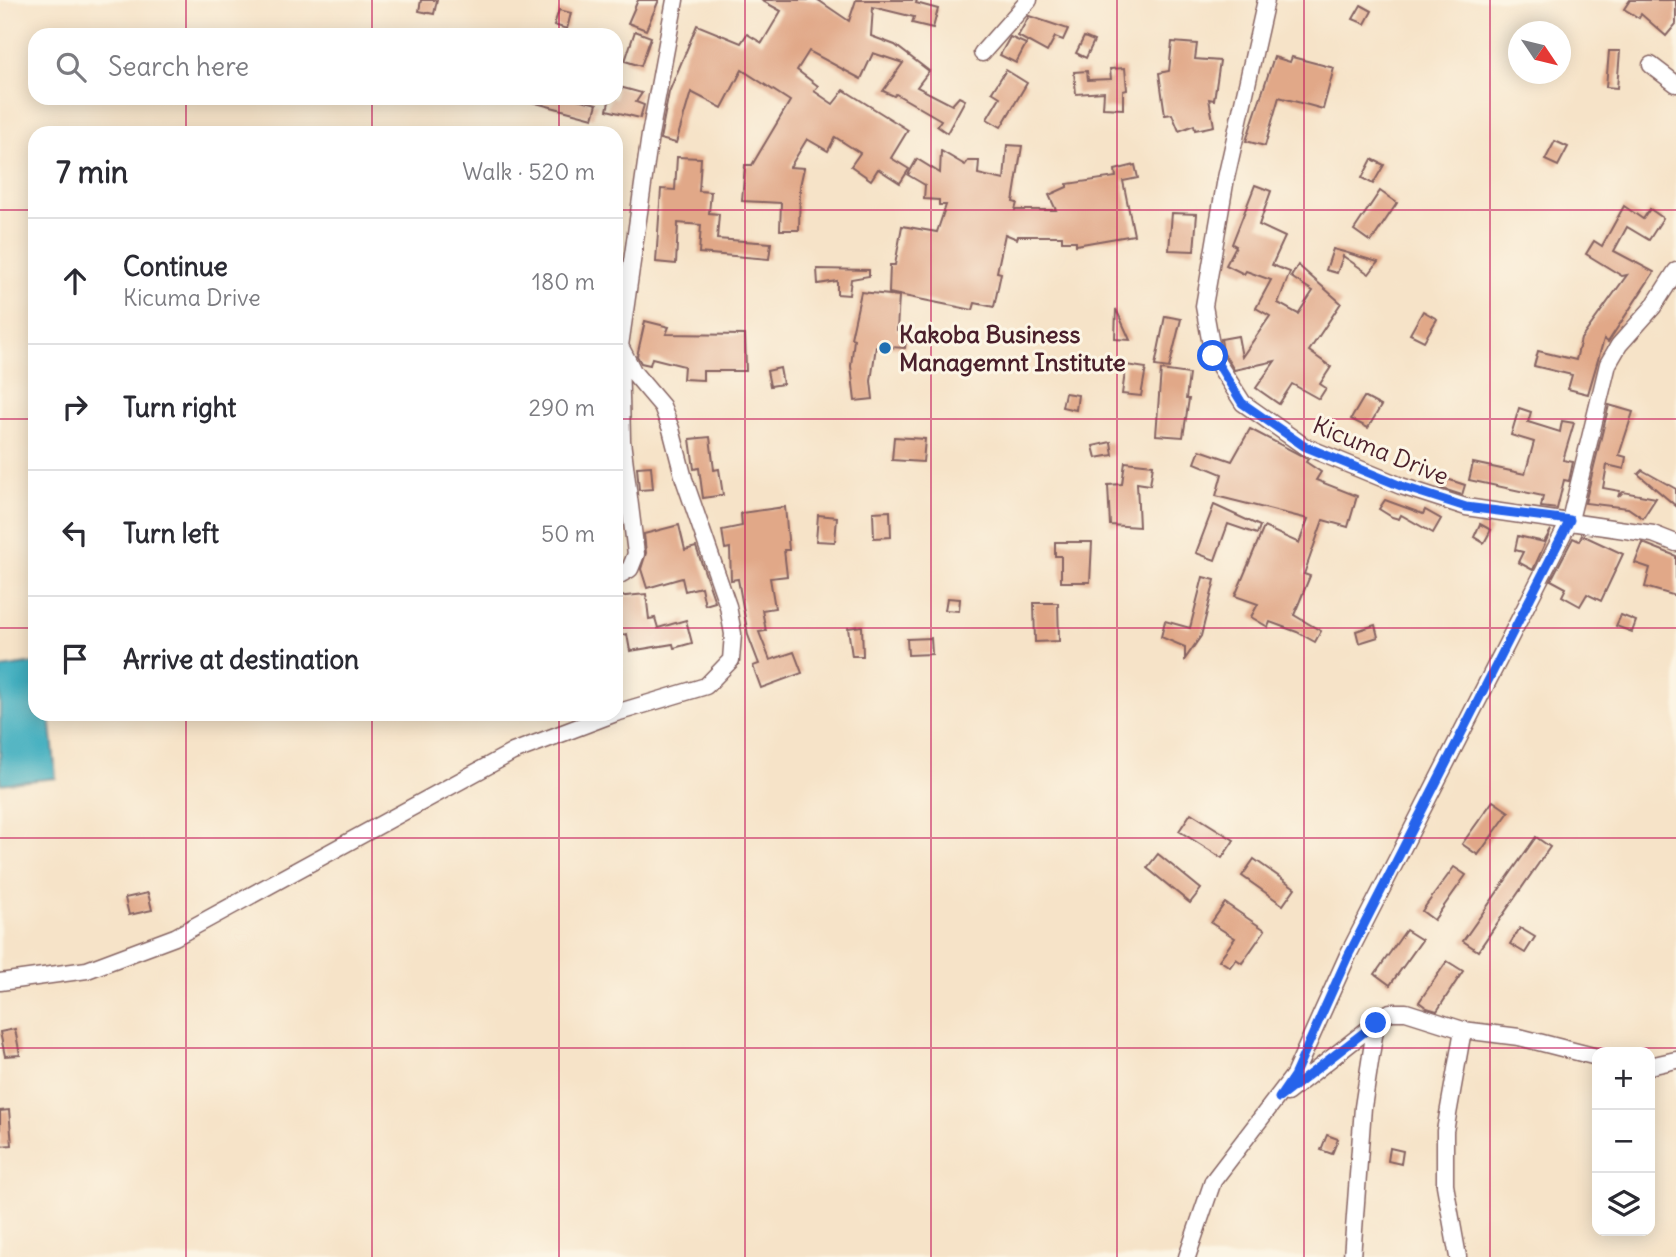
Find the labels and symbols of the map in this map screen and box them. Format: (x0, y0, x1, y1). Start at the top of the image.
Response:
north arrow (1508, 21, 1571, 84)
place label: Kakoba Business Managemnt Institute (899, 319, 1126, 377)
marker: Kakoba Business Managemnt Institute (877, 340, 893, 356)
route start (1197, 340, 1228, 371)
street label: Kicuma Drive (1309, 409, 1453, 491)
route end (1360, 1007, 1391, 1038)

